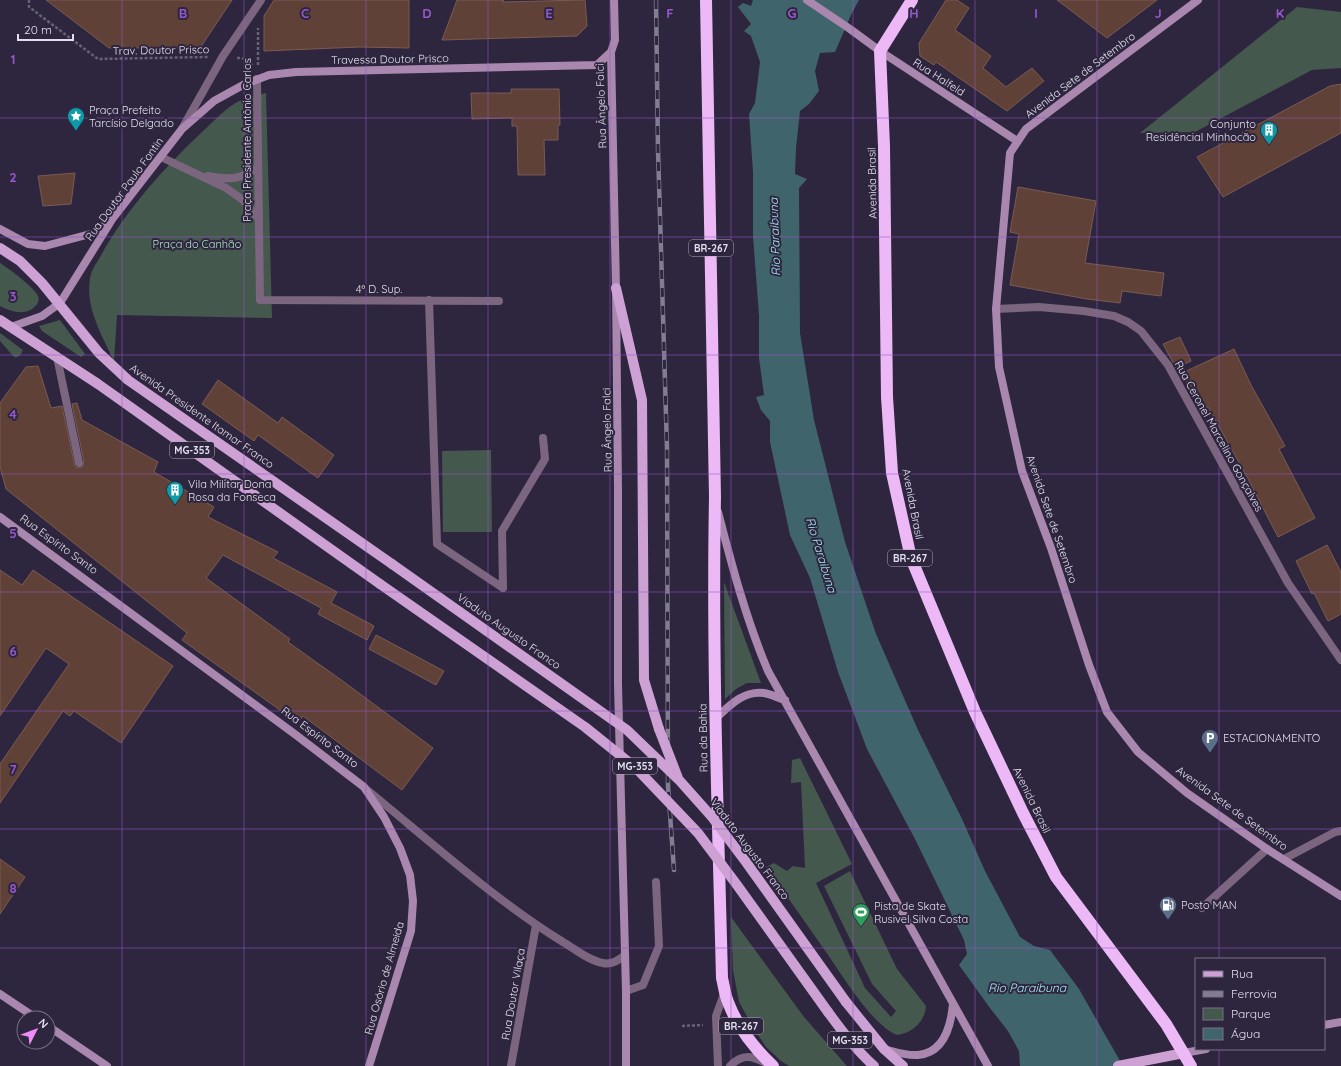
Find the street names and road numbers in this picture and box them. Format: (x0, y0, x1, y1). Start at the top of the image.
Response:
street label: Avenida Sete de Setembro (1022, 29, 1138, 121)
street label: Trav. Doutor Prisco (113, 42, 210, 58)
street label: Travessa Doutor Prisco (331, 51, 449, 67)
street label: Rua Halfeld (910, 55, 968, 99)
street label: Praça Presidente Antônio Carlos (240, 58, 254, 222)
street label: Rua Ângelo Falci (593, 63, 609, 149)
street label: Rua Doutor Paulo Fontin (82, 135, 166, 243)
street label: Avenida Brasil (864, 147, 880, 219)
road number: BR-267 (689, 240, 733, 256)
street label: 4º D. Sup. (356, 282, 402, 296)
street label: Rua Ceronel Marcelino Gonçalves (1172, 358, 1266, 514)
street label: Avenida Presidente Itamar Franco (127, 361, 277, 472)
street label: Rua Ângelo Falci (599, 388, 615, 472)
road number: MG-353 (170, 442, 214, 458)
street label: Avenida Sete de Setembro (1023, 453, 1081, 585)
street label: Avenida Brasil (899, 467, 927, 541)
street label: Rua Espírito Santo (17, 511, 101, 577)
road number: BR-267 (888, 550, 932, 566)
street label: Viaduto Augusto Franco (455, 590, 564, 672)
street label: Rua Espírito Santo (279, 703, 362, 771)
street label: Rua da Bahia (695, 704, 711, 772)
road number: MG-353 (613, 758, 657, 774)
street label: Avenida Sete de Setembro (1173, 763, 1291, 853)
street label: Avenida Brasil (1010, 765, 1054, 835)
street label: Viaduto Augusto Franco (707, 796, 793, 903)
street label: Rua Osório de Almeida (361, 920, 407, 1036)
street label: Rua Doutor Vilaça (498, 947, 528, 1041)
road number: BR-267 (719, 1018, 763, 1034)
road number: MG-353 (828, 1032, 872, 1048)

